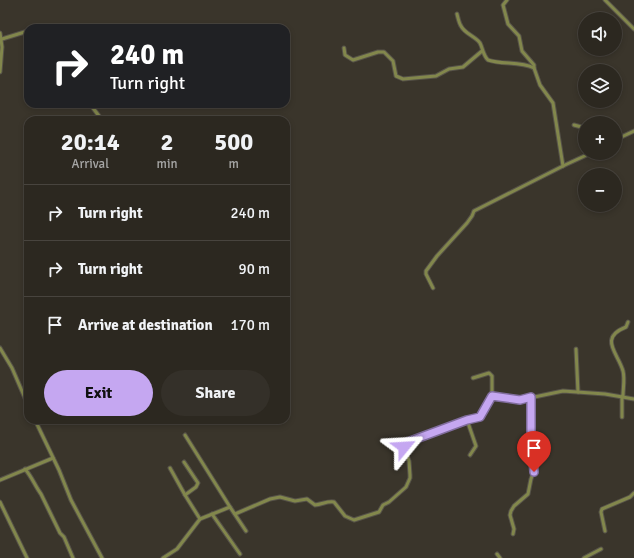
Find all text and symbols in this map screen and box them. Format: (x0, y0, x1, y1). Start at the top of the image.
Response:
map controls (578, 12, 622, 212)
button: sound (578, 12, 622, 56)
text: 240 m (110, 38, 184, 72)
icon: right (44, 40, 96, 92)
button: layers (578, 64, 622, 108)
text: Turn right (110, 72, 185, 94)
button: + (578, 116, 622, 160)
text: 20:14 (61, 127, 120, 157)
text: 2 (161, 127, 173, 157)
text: 500 (214, 127, 253, 157)
text: Arrival (72, 156, 109, 172)
text: min (157, 156, 178, 172)
text: m (229, 156, 239, 172)
button: − (578, 168, 622, 212)
icon: right (44, 202, 66, 224)
text: Turn right (78, 204, 143, 222)
text: 240 m (230, 204, 270, 222)
icon: right (44, 258, 66, 280)
text: Turn right (78, 260, 143, 278)
text: 90 m (239, 260, 270, 278)
icon: arrive (44, 314, 66, 336)
text: Arrive at destination (78, 316, 213, 334)
text: 170 m (230, 316, 270, 334)
button: Exit (44, 370, 153, 416)
button: Share (161, 370, 270, 416)
position arrow (383, 426, 425, 468)
pin (517, 431, 551, 472)
icon: arrive (523, 437, 545, 459)

